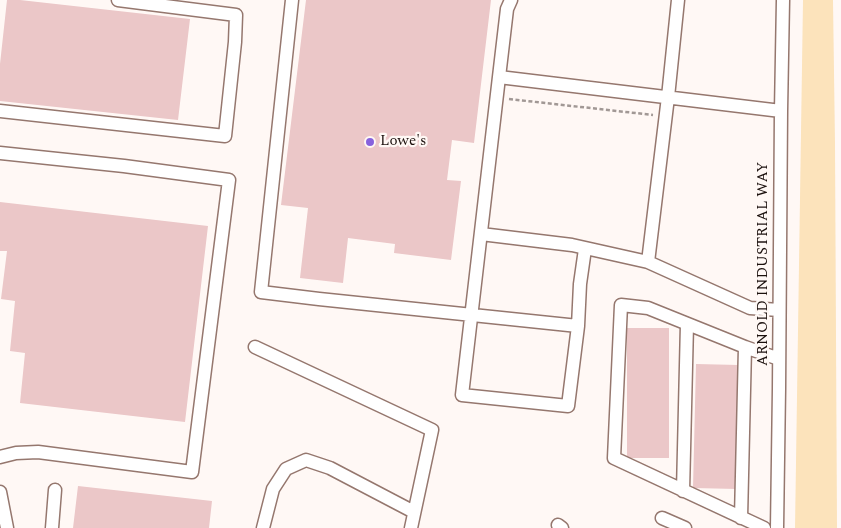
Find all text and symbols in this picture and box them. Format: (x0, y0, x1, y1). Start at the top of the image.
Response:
place label: Lowe's (380, 133, 426, 151)
marker: Lowe's (364, 136, 376, 148)
street label: ARNOLD INDUSTRIAL WAY (755, 162, 773, 366)

